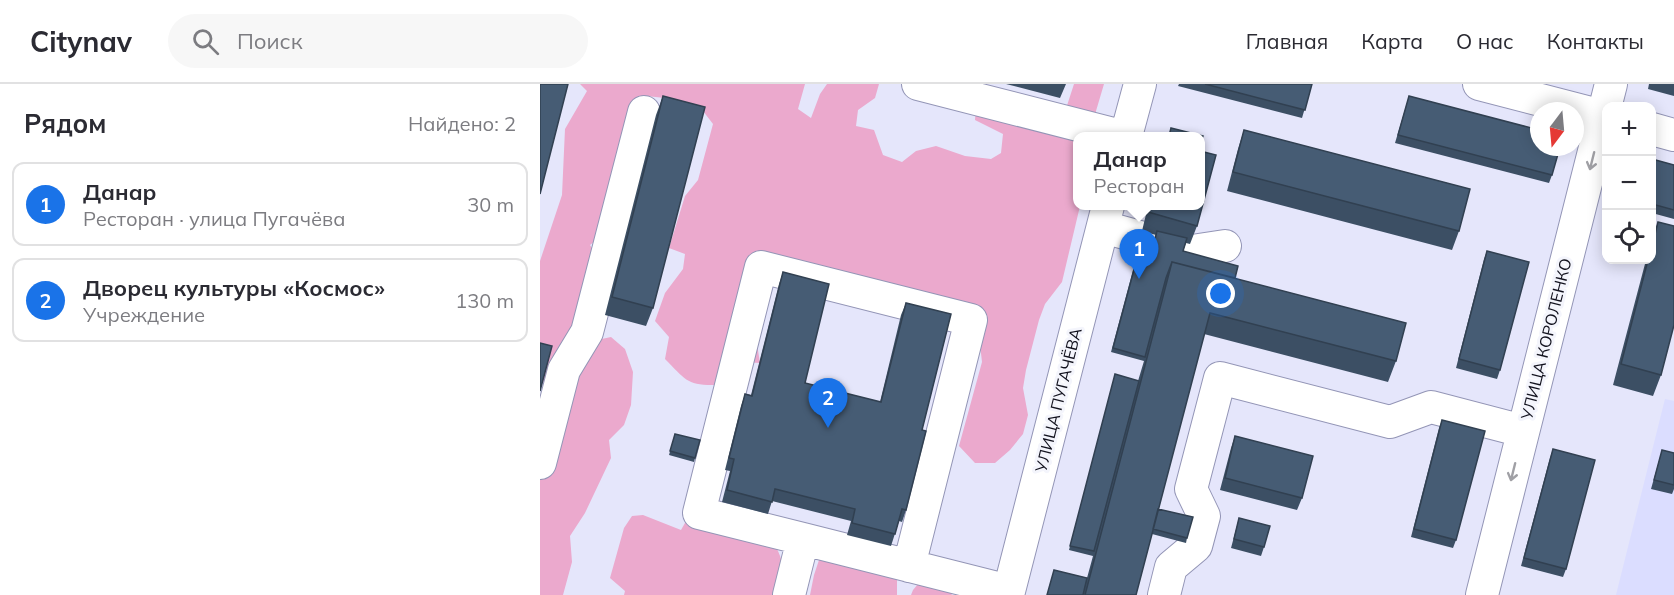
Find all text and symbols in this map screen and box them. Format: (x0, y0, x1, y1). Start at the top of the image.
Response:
search box (168, 14, 588, 68)
text: Citynav (30, 24, 132, 59)
icon: search (189, 25, 222, 58)
text: Поиск (237, 27, 303, 55)
text: Главная (1246, 28, 1328, 54)
text: Карта (1361, 28, 1423, 54)
text: О нас (1456, 28, 1514, 54)
text: Контакты (1547, 28, 1644, 54)
north arrow (1530, 102, 1584, 156)
map controls (1602, 102, 1656, 264)
button: + (1602, 102, 1656, 156)
text: Рядом (24, 107, 107, 140)
text: Найдено: 2 (408, 111, 516, 136)
popup (1073, 132, 1205, 210)
text: Данар (1094, 145, 1167, 173)
one-way arrow (1585, 151, 1597, 170)
button: − (1602, 156, 1656, 210)
text: Ресторан (1094, 173, 1184, 198)
text: Данар (83, 178, 157, 206)
text: 1 (40, 192, 52, 217)
text: 30 m (467, 192, 514, 217)
text: Ресторан · улица Пугачёва (83, 206, 345, 231)
button: locate (1602, 210, 1656, 264)
pin: 1 (1120, 230, 1158, 279)
street label: УЛИЦА КОРОЛЕНКО (1516, 256, 1576, 423)
text: Дворец культуры «Космос» (83, 274, 385, 302)
your location (1206, 279, 1235, 308)
text: 2 (40, 288, 52, 313)
text: 130 m (455, 288, 514, 313)
text: Учреждение (83, 302, 205, 327)
street label: УЛИЦА ПУГАЧЁВА (1030, 326, 1086, 475)
pin: 2 (808, 378, 848, 428)
one-way arrow (1506, 462, 1518, 481)

